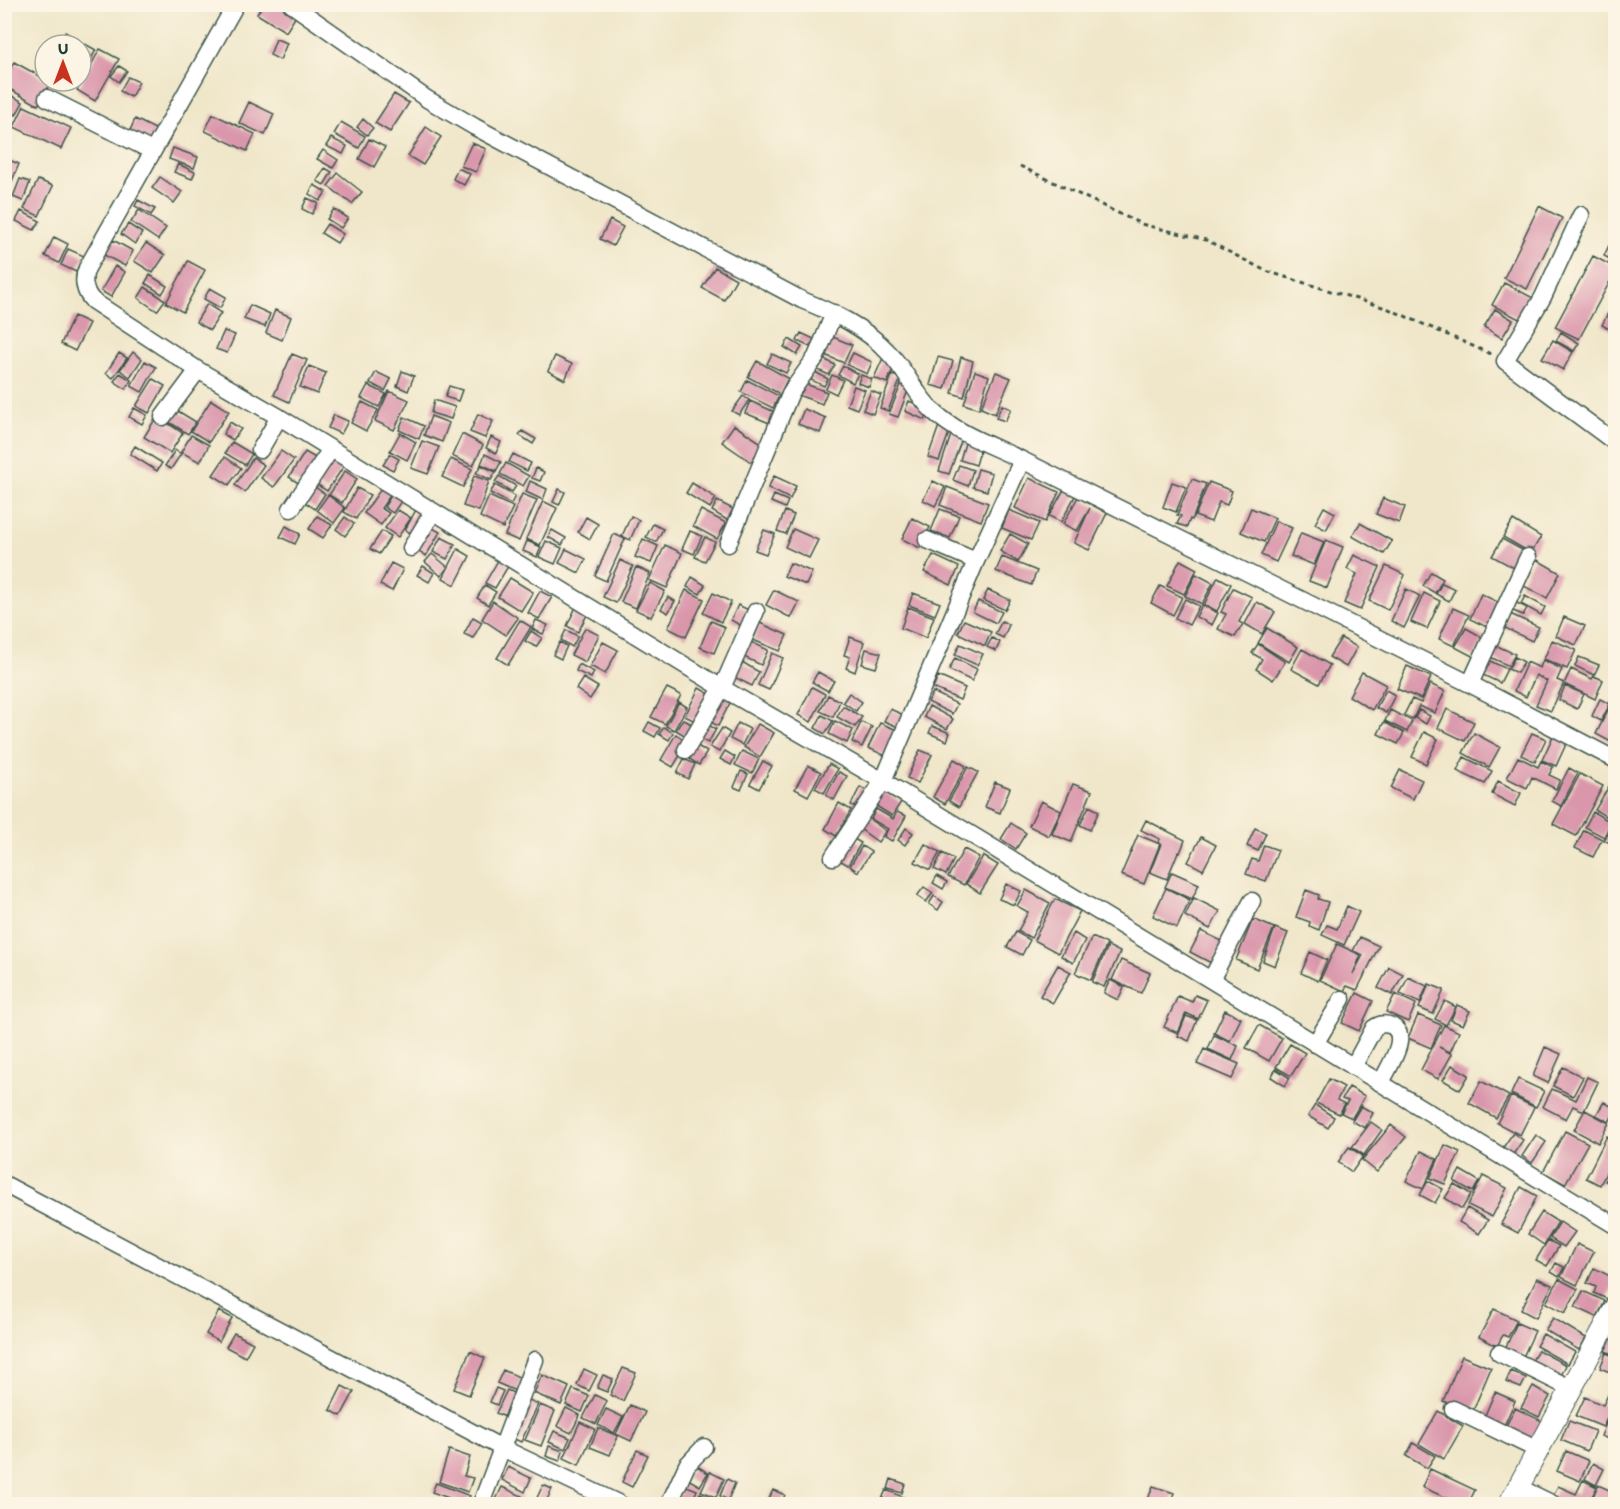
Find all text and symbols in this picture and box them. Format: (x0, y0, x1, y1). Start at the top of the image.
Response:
north arrow (33, 33, 93, 93)
text: U (58, 39, 68, 58)

